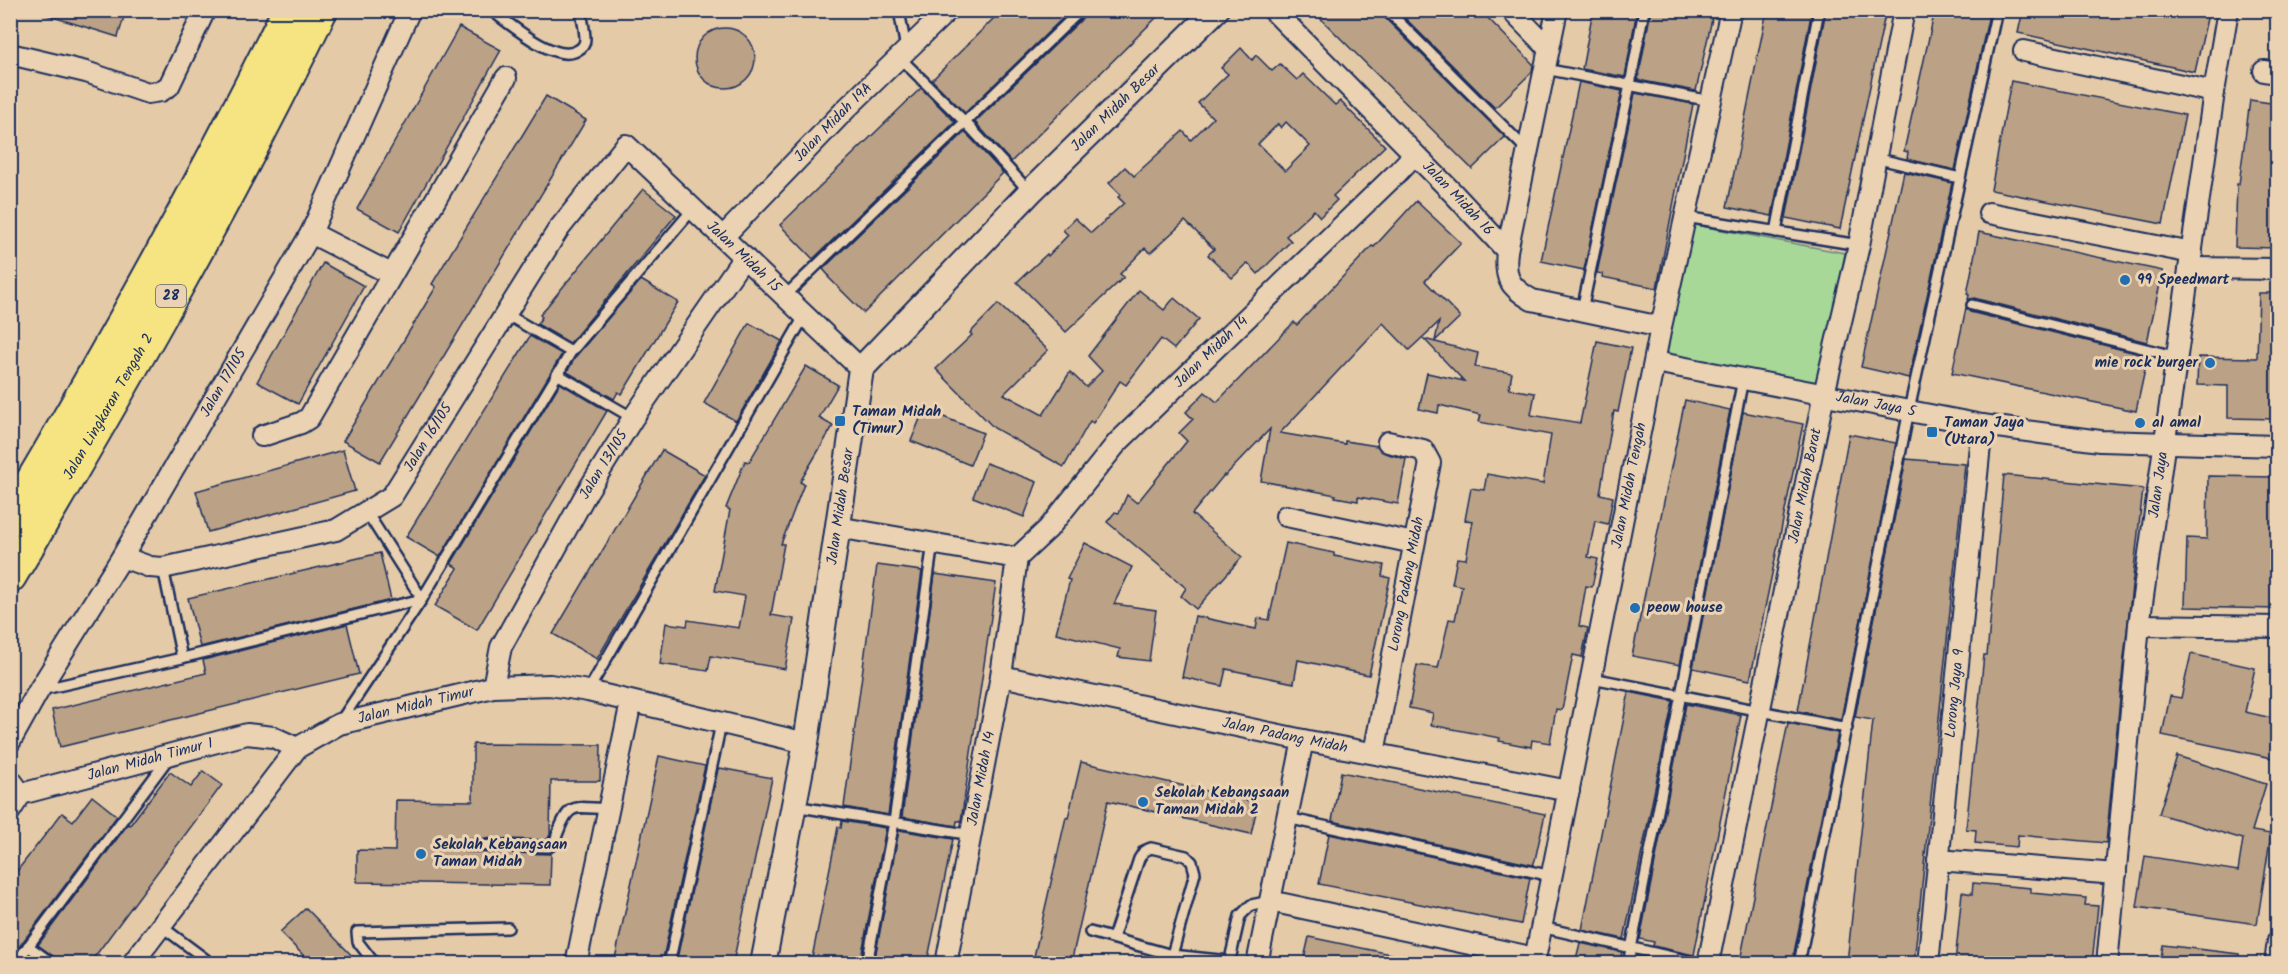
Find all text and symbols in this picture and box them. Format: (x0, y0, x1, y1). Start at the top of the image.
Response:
street label: Jalan Midah Besar (1065, 58, 1167, 158)
street label: Jalan Midah 19A (788, 77, 878, 168)
street label: Jalan Midah 16 (1416, 156, 1499, 242)
street label: Jalan Midah 15 (701, 215, 787, 299)
place label: 99 Speedmart (2137, 268, 2229, 292)
marker: 99 Speedmart (2118, 273, 2132, 287)
road number: 28 (156, 285, 186, 307)
street label: Jalan Midah 14 (1168, 310, 1254, 394)
street label: Jalan Lingkaran Tengah 2 (57, 329, 160, 485)
street label: Jalan 17/105 (194, 343, 254, 422)
place label: mie rock burger (2095, 351, 2199, 375)
marker: mie rock burger (2203, 356, 2217, 370)
street label: Jalan Jaya 5 (1834, 385, 1919, 424)
street label: Jalan 16/105 (398, 398, 460, 477)
place label: Taman Midah (Timur) (852, 400, 941, 441)
place label: Taman Jaya (Utara) (1944, 411, 2025, 452)
place label: al amal (2152, 411, 2201, 435)
marker: Taman Midah (Timur) (833, 414, 847, 428)
marker: al amal (2133, 416, 2147, 430)
street label: Jalan Midah Tengah (1605, 420, 1654, 550)
street label: Jalan 13/105 (573, 425, 635, 504)
marker: Taman Jaya (Utara) (1925, 425, 1939, 439)
street label: Jalan Midah Barat (1782, 426, 1829, 546)
street label: Jalan Midah Besar (820, 446, 861, 567)
street label: Jalan Jaya (2142, 450, 2175, 520)
street label: Lorong Padang Midah (1382, 515, 1431, 654)
place label: peow house (1646, 596, 1723, 620)
marker: peow house (1628, 601, 1642, 615)
street label: Lorong Jaya 9 (1939, 647, 1972, 739)
street label: Jalan Midah Timur (355, 680, 477, 731)
street label: Jalan Padang Midah (1220, 711, 1350, 760)
street label: Jalan Midah 14 (961, 729, 1002, 828)
street label: Jalan Midah Timur 1 (85, 731, 216, 788)
place label: Sekolah Kebangsaan Taman Midah 2 (1155, 781, 1289, 822)
marker: Sekolah Kebangsaan Taman Midah 2 (1136, 795, 1150, 809)
place label: Sekolah Kebangsaan Taman Midah (433, 833, 567, 874)
marker: Sekolah Kebangsaan Taman Midah (414, 847, 428, 861)

